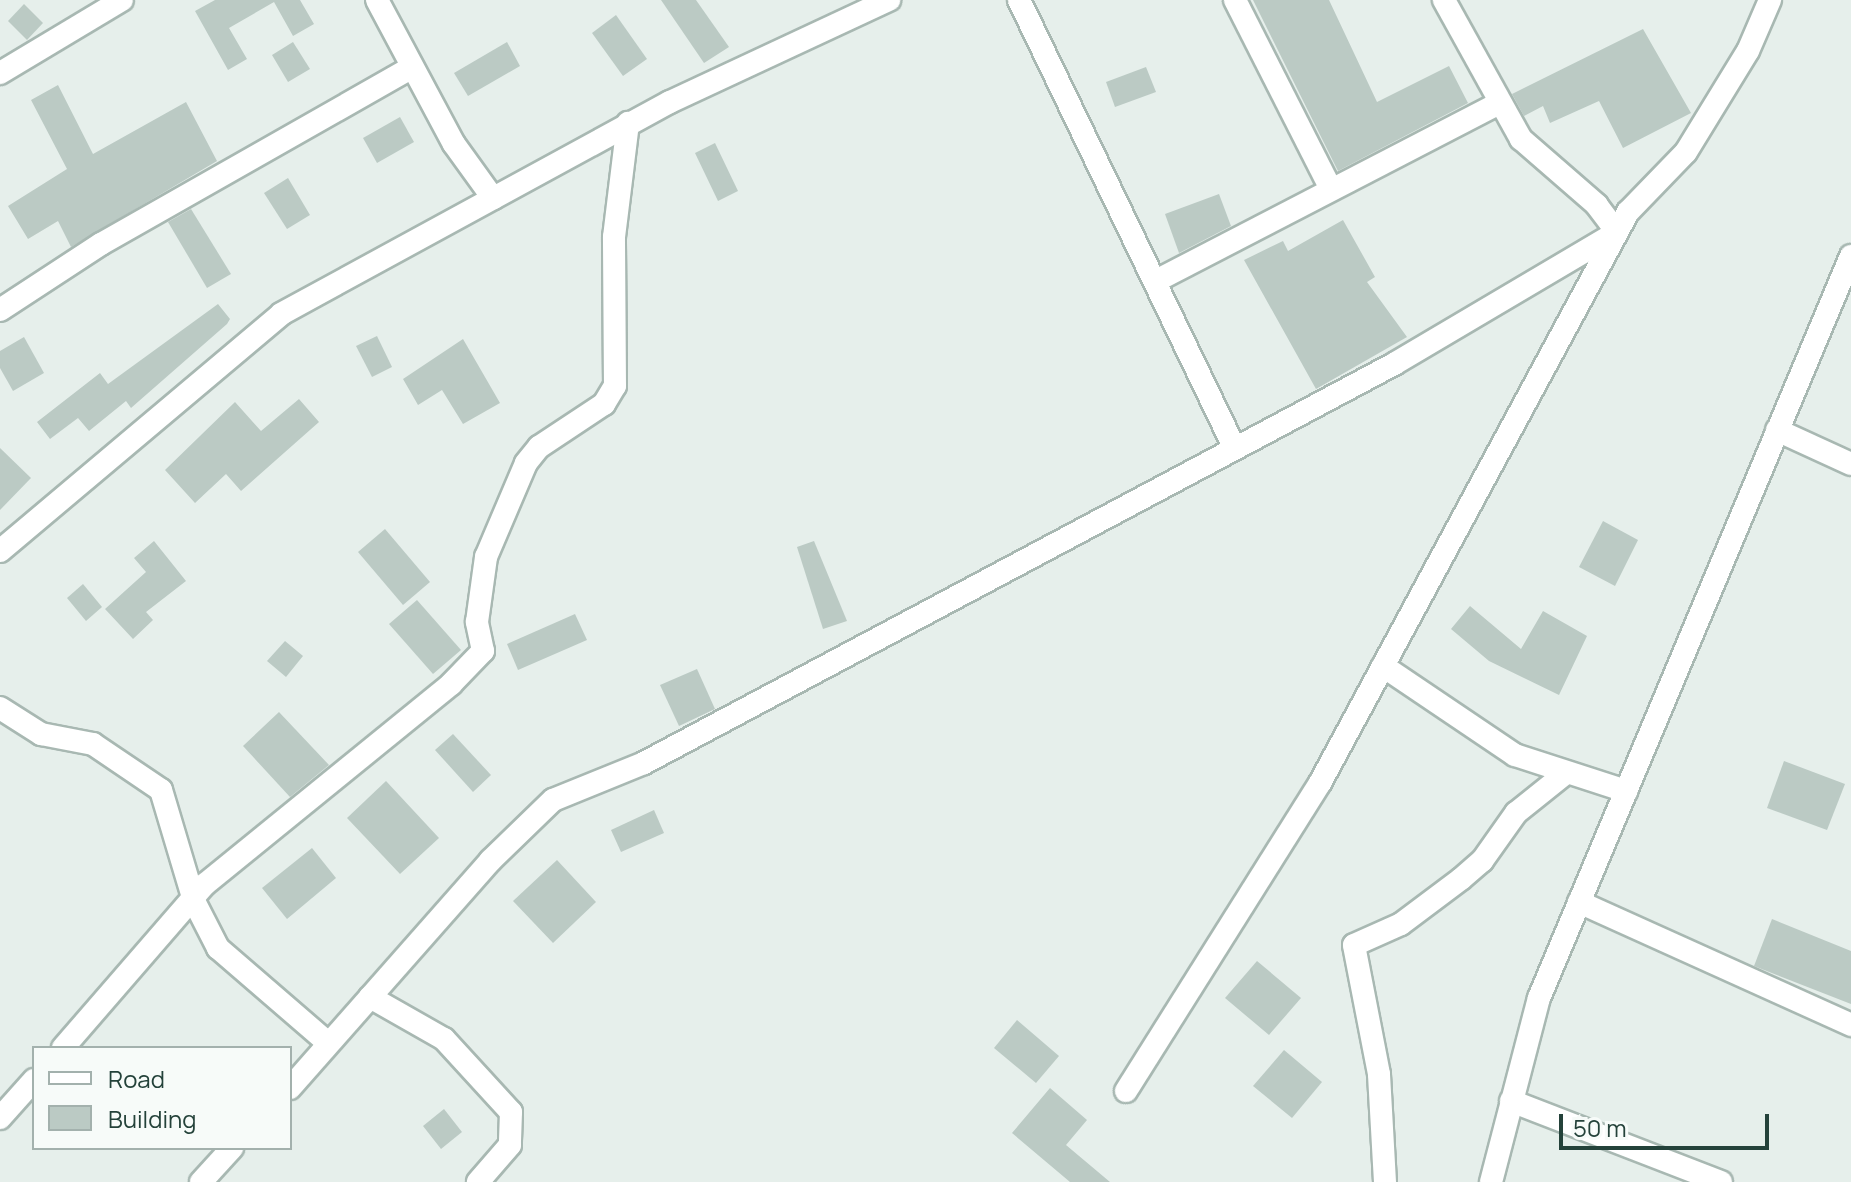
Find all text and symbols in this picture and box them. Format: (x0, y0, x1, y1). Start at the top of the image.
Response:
legend (32, 1046, 292, 1150)
text: Road (108, 1062, 165, 1095)
scale bar (1563, 1098, 1773, 1148)
text: Building (108, 1102, 196, 1135)
text: 50 m (1573, 1111, 1627, 1144)

